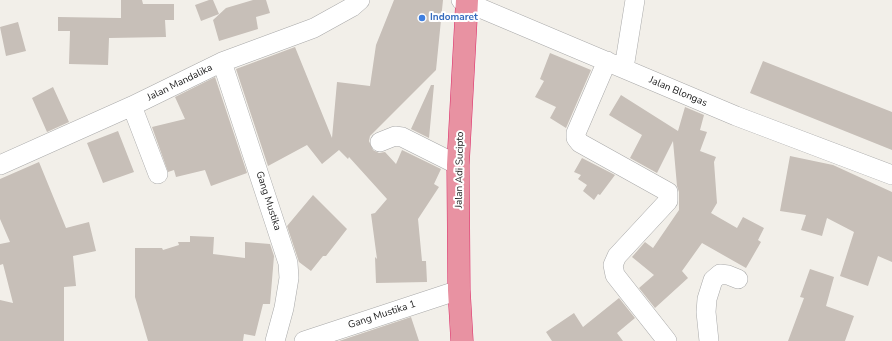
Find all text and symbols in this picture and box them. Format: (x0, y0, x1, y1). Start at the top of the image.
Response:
place label: Indomaret (430, 12, 478, 24)
marker: Indomaret (417, 13, 427, 23)
street label: Jalan Mandalika (145, 62, 215, 104)
street label: Jalan Blongas (647, 74, 709, 110)
street label: Jalan Adi Sucipto (453, 132, 467, 208)
street label: Gang Mustika (253, 170, 283, 232)
street label: Gang Mustika 1 (347, 298, 417, 332)

